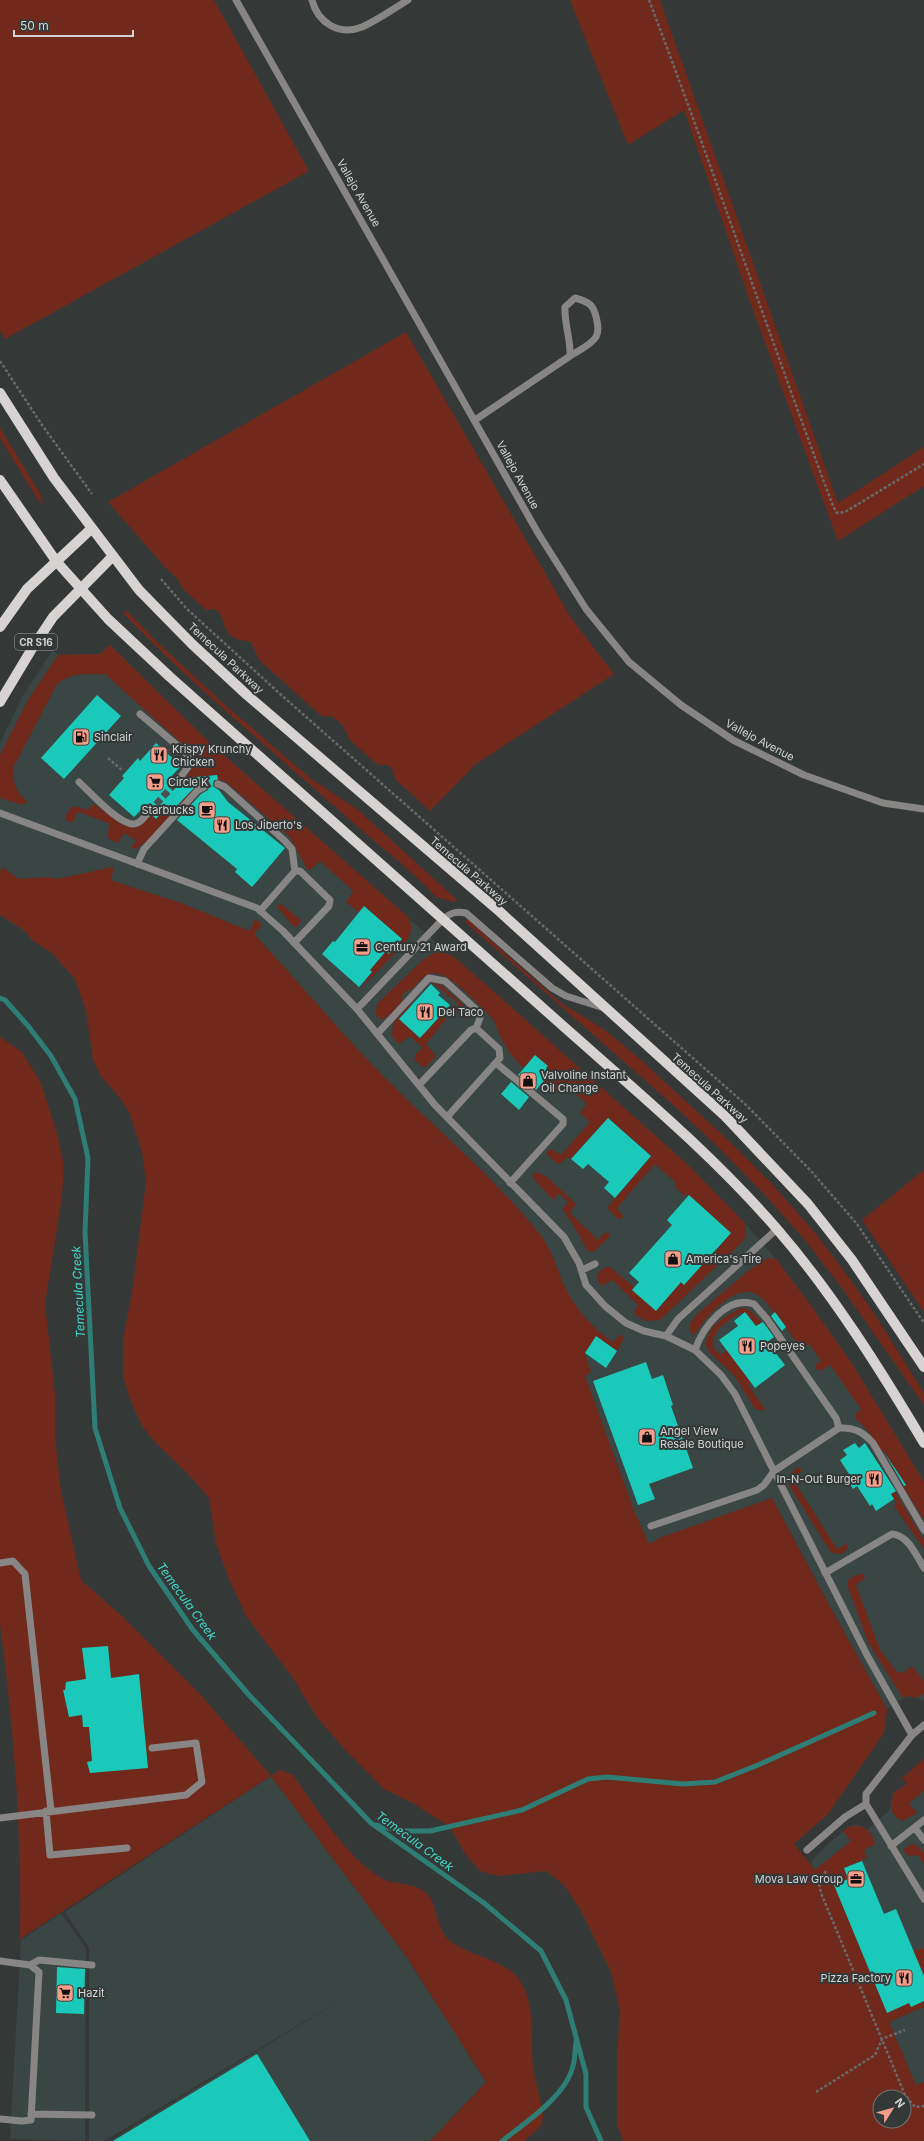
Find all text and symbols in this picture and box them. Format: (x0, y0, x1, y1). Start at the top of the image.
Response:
scale bar (14, 12, 133, 38)
text: 50 m (20, 18, 49, 33)
street label: Vallejo Avenue (334, 157, 384, 229)
street label: Vallejo Avenue (493, 438, 543, 512)
street label: Temecula Parkway (185, 619, 267, 697)
road number: CR S16 (15, 634, 57, 650)
street label: Vallejo Avenue (723, 716, 797, 764)
fuel station icon: Sinclair (71, 727, 91, 747)
place label: Sinclair (94, 730, 132, 744)
place label: Krispy Krunchy Chicken (172, 742, 251, 769)
restaurant icon: Krispy Krunchy Chicken (149, 745, 169, 765)
supermarket icon: Circle K (145, 772, 165, 792)
place label: Circle K (168, 775, 209, 789)
cafe icon: Starbucks (197, 800, 217, 820)
place label: Starbucks (141, 803, 194, 817)
restaurant icon: Los Jiberto's (212, 815, 232, 835)
place label: Los Jiberto's (235, 818, 302, 832)
street label: Temecula Parkway (427, 834, 511, 908)
office icon: Century 21 Award (352, 937, 372, 957)
place label: Century 21 Award (375, 940, 467, 954)
restaurant icon: Del Taco (415, 1002, 435, 1022)
place label: Del Taco (438, 1005, 484, 1019)
street label: Temecula Parkway (669, 1050, 751, 1126)
place label: Valvoline Instant Oil Change (541, 1068, 626, 1095)
shop icon: Valvoline Instant Oil Change (518, 1071, 538, 1091)
water label: Temecula Creek (68, 1245, 88, 1338)
shop icon: America's Tire (663, 1249, 683, 1269)
place label: America's Tire (686, 1252, 762, 1266)
restaurant icon: Popeyes (737, 1336, 757, 1356)
place label: Popeyes (760, 1339, 805, 1353)
place label: Angel View Resale Boutique (660, 1424, 744, 1451)
shop icon: Angel View Resale Boutique (637, 1427, 657, 1447)
restaurant icon: In-N-Out Burger (864, 1469, 884, 1489)
place label: In-N-Out Burger (777, 1472, 861, 1486)
water label: Temecula Creek (154, 1559, 220, 1643)
water label: Temecula Creek (373, 1808, 457, 1874)
office icon: Mova Law Group (846, 1869, 866, 1889)
place label: Mova Law Group (755, 1872, 843, 1886)
restaurant icon: Pizza Factory (894, 1968, 914, 1988)
place label: Pizza Factory (821, 1971, 891, 1985)
supermarket icon: Hazit (55, 1983, 75, 2003)
place label: Hazit (78, 1986, 105, 2000)
north arrow (872, 2089, 912, 2129)
text: N (892, 2095, 908, 2111)

